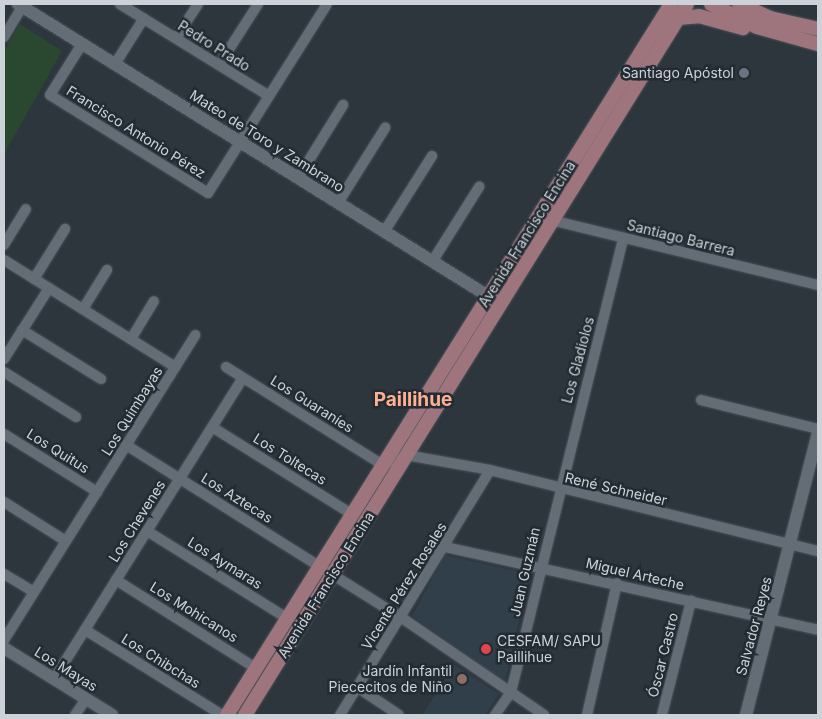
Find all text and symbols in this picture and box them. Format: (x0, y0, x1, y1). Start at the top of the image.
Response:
street label: Pedro Prado (175, 17, 253, 75)
place label: Santiago Apóstol (622, 65, 734, 81)
marker: Santiago Apóstol (738, 67, 750, 79)
street label: Francisco Antonio Pérez (63, 82, 209, 182)
street label: Mateo de Toro y Zambrano (187, 86, 347, 196)
street label: Avenida Francisco Encina (475, 158, 579, 310)
street label: Santiago Barrera (625, 216, 737, 260)
street label: Los Gladiolos (558, 315, 598, 405)
street label: Los Quimbayas (98, 363, 166, 459)
street label: Los Guaraníes (267, 372, 357, 436)
district label: Paillihue (374, 389, 452, 411)
street label: Los Quitus (24, 425, 92, 477)
street label: Los Toltecas (250, 430, 330, 488)
street label: Los Aztecas (198, 469, 276, 527)
street label: René Schneider (563, 469, 669, 509)
street label: Los Chevenes (105, 477, 169, 565)
street label: Avenida Francisco Encina (274, 509, 378, 661)
street label: Vicente Pérez Rosales (358, 519, 450, 653)
street label: Juan Guzmán (507, 526, 543, 618)
street label: Los Aymaras (185, 533, 265, 593)
street label: Miguel Arteche (584, 555, 686, 593)
street label: Salvador Reyes (733, 575, 775, 677)
street label: Los Mohicanos (147, 578, 241, 646)
street label: Óscar Castro (644, 611, 682, 699)
street label: Los Chibchas (119, 630, 203, 692)
place label: CESFAM/ SAPU Paillihue (497, 633, 601, 666)
marker: CESFAM/ SAPU Paillihue (479, 642, 493, 656)
street label: Los Mayas (31, 643, 101, 695)
place label: Jardín Infantil Piececitos de Niño (329, 663, 452, 696)
marker: Jardín Infantil Piececitos de Niño (456, 673, 468, 685)

